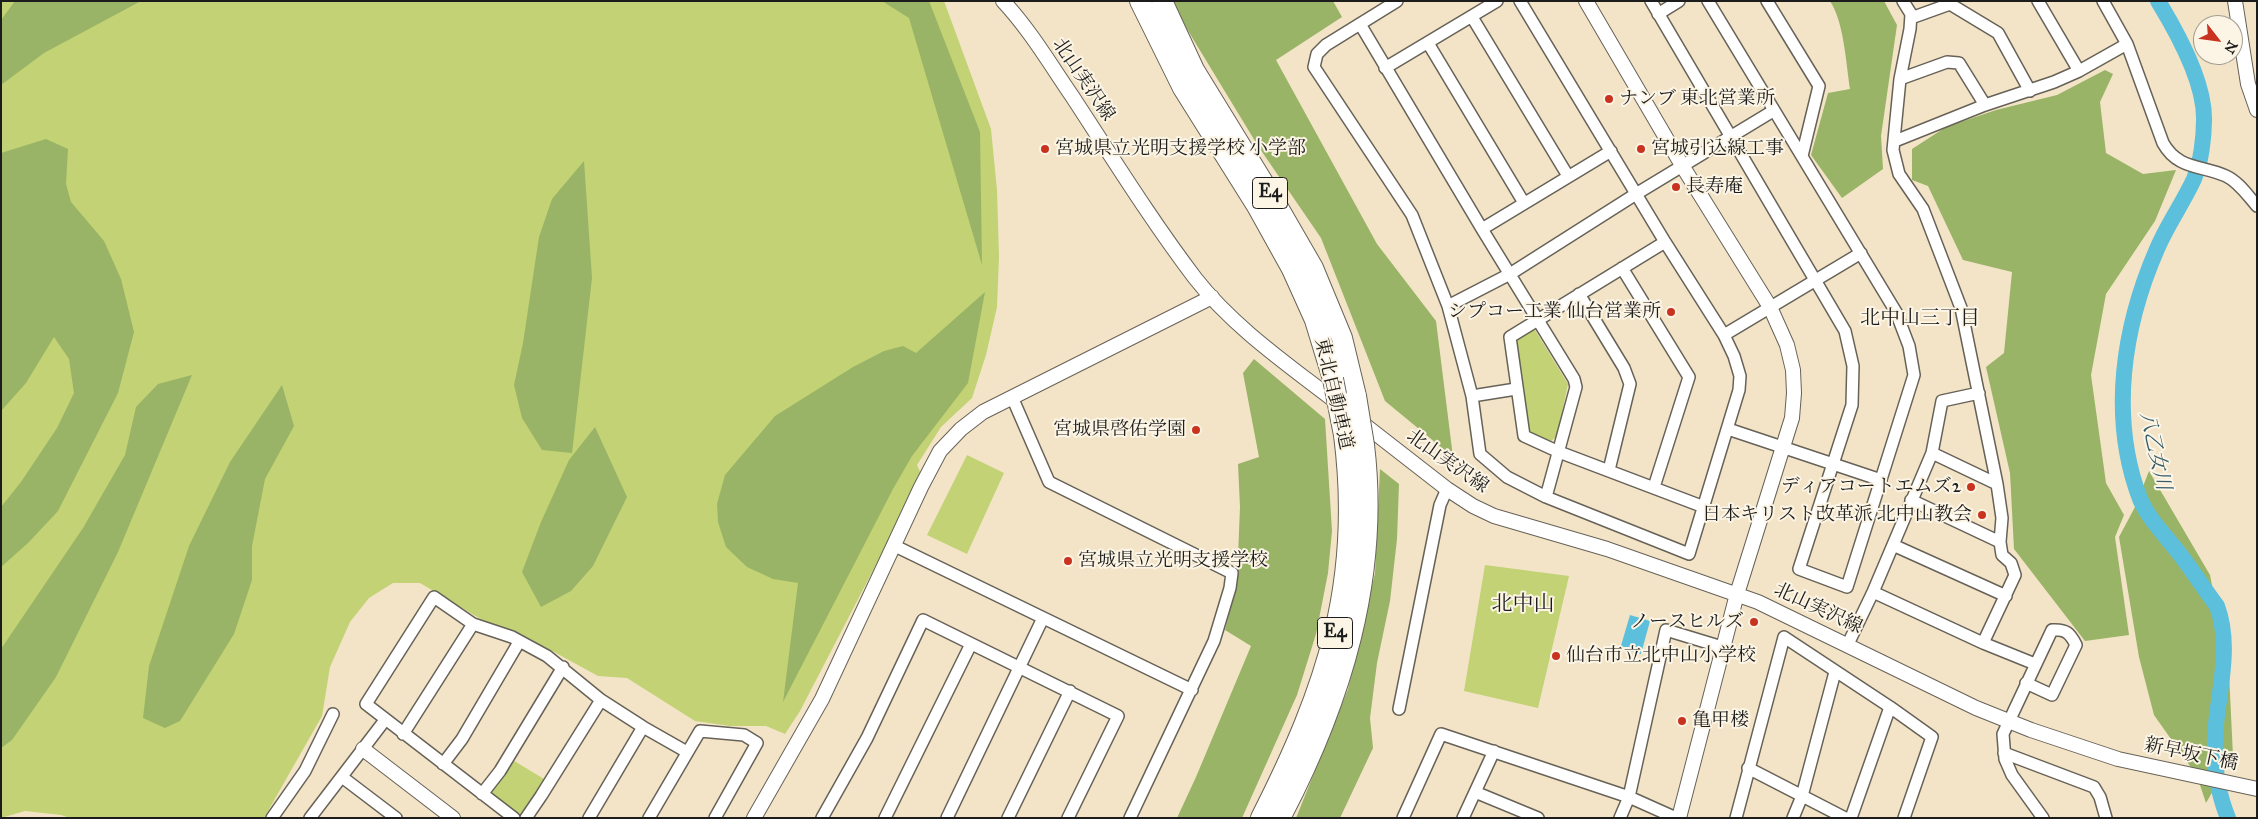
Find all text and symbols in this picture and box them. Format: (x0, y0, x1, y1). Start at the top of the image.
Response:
north arrow (2193, 15, 2243, 65)
street label: 北山実沢線 (1047, 34, 1119, 126)
text: N (2220, 38, 2241, 57)
place label: ナンブ 東北営業所 (1619, 88, 1775, 110)
marker: ナンブ 東北営業所 (1603, 93, 1615, 105)
place label: 宮城県立光明支援学校 小学部 (1055, 138, 1306, 160)
place label: 宮城引込線工事 (1651, 138, 1784, 160)
marker: 宮城県立光明支援学校 小学部 (1039, 143, 1051, 155)
marker: 宮城引込線工事 (1635, 143, 1647, 155)
place label: 長寿庵 (1686, 176, 1743, 198)
road number: E4 (1252, 178, 1288, 208)
marker: 長寿庵 (1670, 181, 1682, 193)
place label: シプコー工業 仙台営業所 (1448, 301, 1661, 323)
marker: シプコー工業 仙台営業所 (1665, 306, 1677, 318)
district label: 北中山三丁目 (1860, 307, 1980, 331)
street label: 東北自動車道 (1309, 336, 1357, 452)
water label: 八乙女川 (2133, 409, 2175, 493)
place label: 宮城県啓佑学園 (1053, 419, 1186, 441)
marker: 宮城県啓佑学園 (1190, 424, 1202, 436)
street label: 北山実沢線 (1402, 425, 1492, 499)
place label: ディアコートエムズ2 (1781, 476, 1961, 498)
marker: ディアコートエムズ2 (1965, 481, 1977, 493)
place label: 日本キリスト改革派 北中山教会 (1702, 504, 1972, 526)
marker: 日本キリスト改革派 北中山教会 (1976, 509, 1988, 521)
place label: 宮城県立光明支援学校 (1078, 550, 1268, 572)
marker: 宮城県立光明支援学校 (1062, 555, 1074, 567)
street label: 北山実沢線 (1770, 579, 1866, 639)
district label: 北中山 (1492, 592, 1554, 618)
place label: ノースヒルズ (1631, 611, 1744, 633)
marker: ノースヒルズ (1748, 616, 1760, 628)
road number: E4 (1318, 618, 1352, 648)
place label: 仙台市立北中山小学校 (1566, 645, 1756, 667)
marker: 仙台市立北中山小学校 (1550, 650, 1562, 662)
place label: 亀甲楼 (1692, 710, 1749, 732)
marker: 亀甲楼 (1676, 715, 1688, 727)
street label: 新早坂下橋 (2142, 734, 2240, 776)

